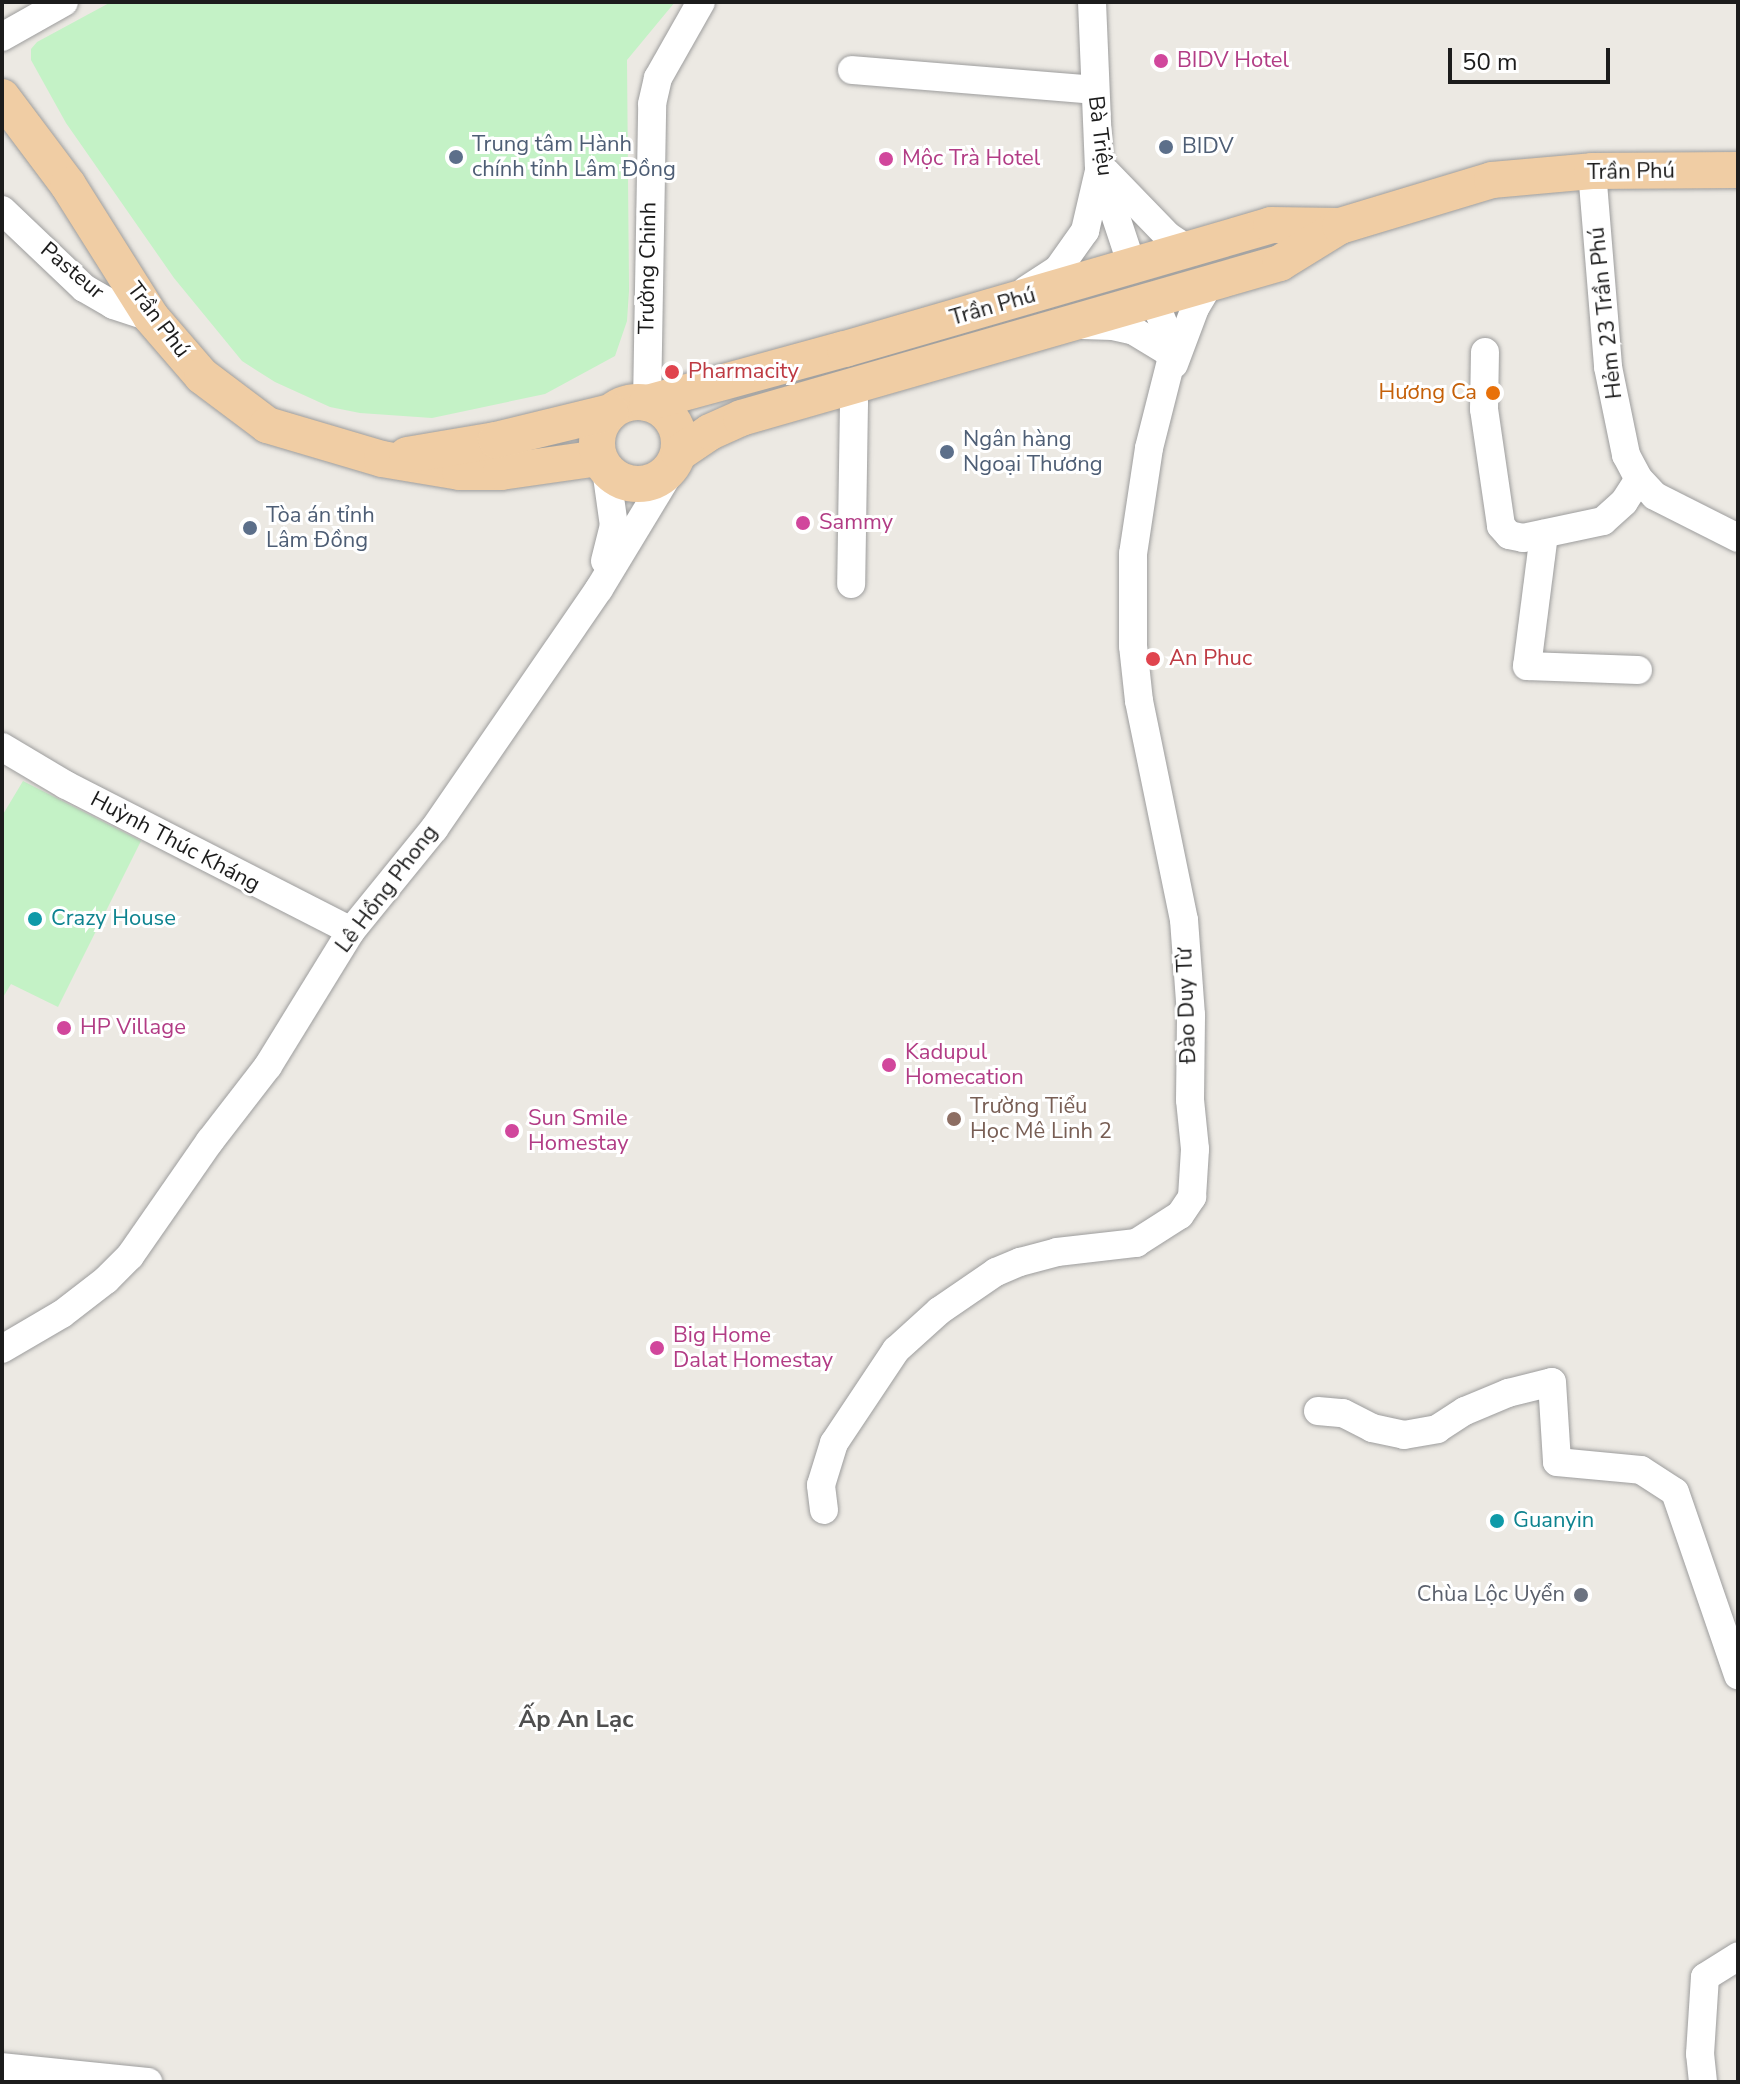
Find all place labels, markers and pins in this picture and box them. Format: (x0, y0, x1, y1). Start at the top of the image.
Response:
place label: BIDV Hotel (1177, 48, 1289, 74)
marker: BIDV Hotel (1152, 52, 1170, 70)
place label: Trung tâm Hành chính tỉnh Lâm Đồng (472, 131, 676, 182)
place label: BIDV (1182, 134, 1234, 160)
marker: BIDV (1157, 138, 1175, 156)
place label: Mộc Trà Hotel (902, 146, 1040, 172)
marker: Trung tâm Hành chính tỉnh Lâm Đồng (447, 148, 465, 166)
marker: Mộc Trà Hotel (877, 150, 895, 168)
place label: Pharmacity (688, 359, 799, 385)
marker: Pharmacity (663, 363, 681, 381)
place label: Hương Ca (1379, 380, 1477, 406)
marker: Hương Ca (1484, 384, 1502, 402)
place label: Ngân hàng Ngoại Thương (963, 426, 1103, 478)
marker: Ngân hàng Ngoại Thương (938, 443, 956, 461)
place label: Tòa án tỉnh Lâm Đồng (266, 502, 375, 554)
place label: Sammy (819, 510, 893, 536)
marker: Sammy (794, 514, 812, 532)
marker: Tòa án tỉnh Lâm Đồng (241, 519, 259, 537)
place label: An Phuc (1169, 646, 1252, 672)
marker: An Phuc (1144, 650, 1162, 668)
place label: Crazy House (51, 906, 176, 932)
marker: Crazy House (26, 910, 44, 928)
place label: HP Village (80, 1015, 186, 1041)
marker: HP Village (55, 1019, 73, 1037)
place label: Kadupul Homecation (905, 1039, 1024, 1090)
marker: Kadupul Homecation (880, 1056, 898, 1074)
place label: Trường Tiểu Học Mê Linh 2 (970, 1093, 1112, 1144)
place label: Sun Smile Homestay (528, 1105, 629, 1156)
marker: Trường Tiểu Học Mê Linh 2 (945, 1110, 963, 1128)
marker: Sun Smile Homestay (503, 1122, 521, 1140)
place label: Big Home Dalat Homestay (673, 1322, 833, 1374)
marker: Big Home Dalat Homestay (648, 1339, 666, 1357)
place label: Guanyin (1513, 1508, 1594, 1534)
marker: Guanyin (1488, 1512, 1506, 1530)
place label: Chùa Lộc Uyển (1417, 1582, 1565, 1608)
marker: Chùa Lộc Uyển (1572, 1586, 1590, 1604)

